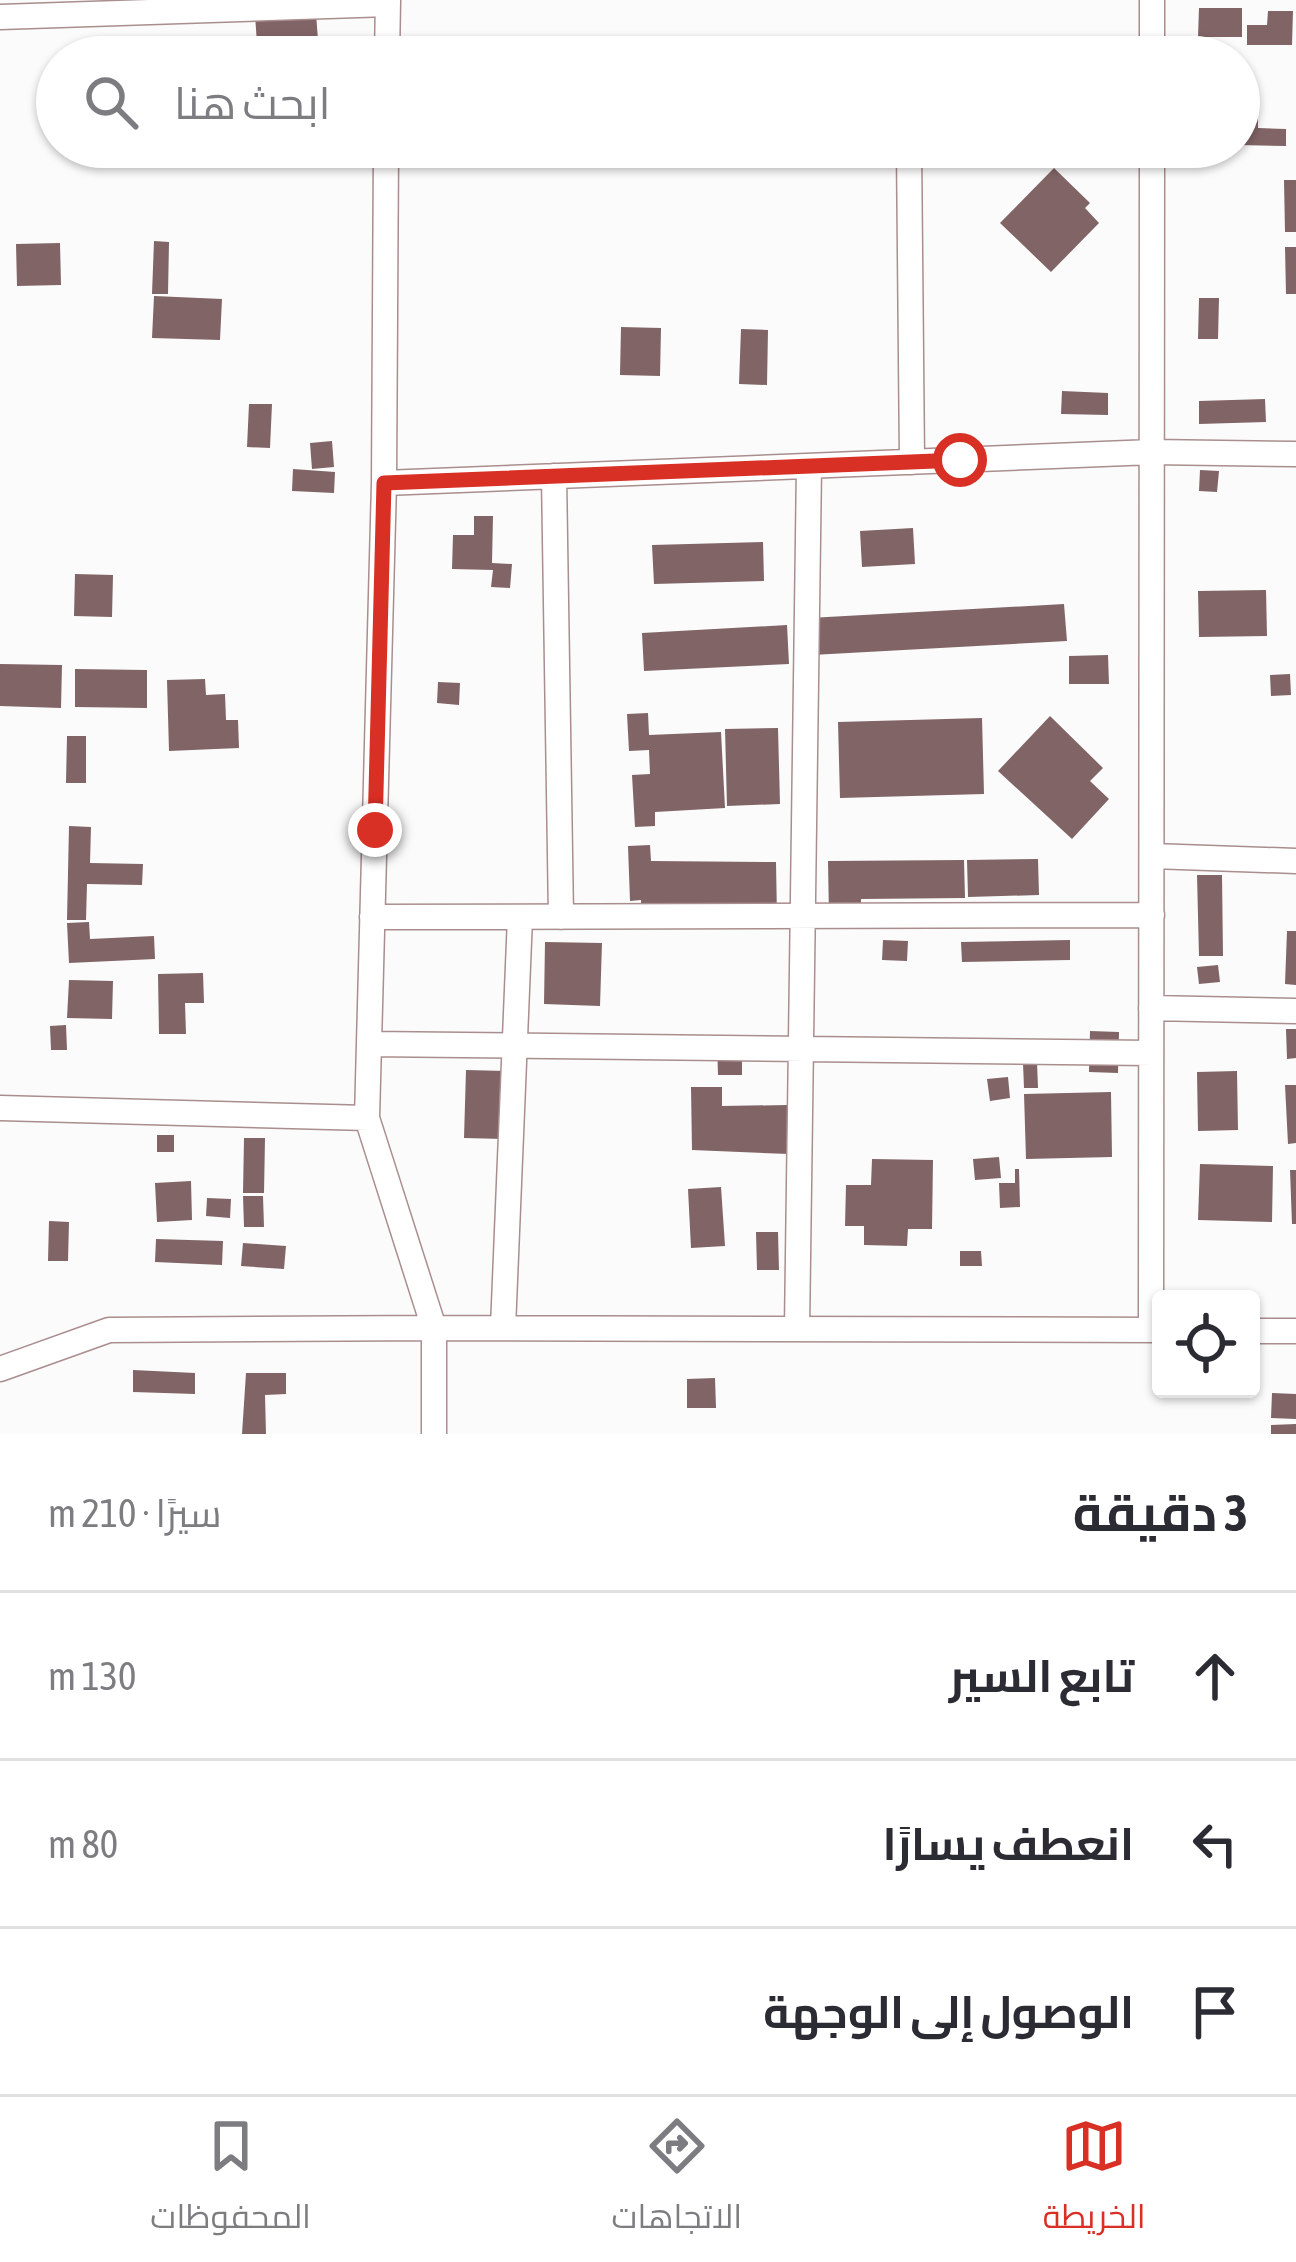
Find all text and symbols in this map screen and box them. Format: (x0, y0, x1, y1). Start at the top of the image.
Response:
search box (36, 36, 1260, 168)
icon: search (78, 69, 144, 135)
text: ابحث هنا (174, 77, 331, 129)
route start (933, 433, 987, 487)
route end (348, 803, 402, 857)
map controls (1152, 1290, 1260, 1398)
button: locate (1152, 1290, 1260, 1398)
text: 3 دقيقة (1073, 1483, 1248, 1542)
text: سيرًا · 210 m (48, 1491, 221, 1535)
icon: ahead (1182, 1643, 1248, 1709)
text: تابع السير (949, 1650, 1134, 1702)
text: 130 m (48, 1654, 136, 1698)
icon: left (1182, 1811, 1248, 1877)
text: انعطف يسارًا (882, 1818, 1134, 1870)
text: 80 m (48, 1822, 118, 1866)
icon: arrive (1182, 1979, 1248, 2045)
text: الوصول إلى الوجهة (763, 1986, 1134, 2038)
tab: المحفوظات (150, 2113, 311, 2247)
tab: الاتجاهات (612, 2113, 742, 2247)
tab: الخريطة (1043, 2113, 1146, 2247)

